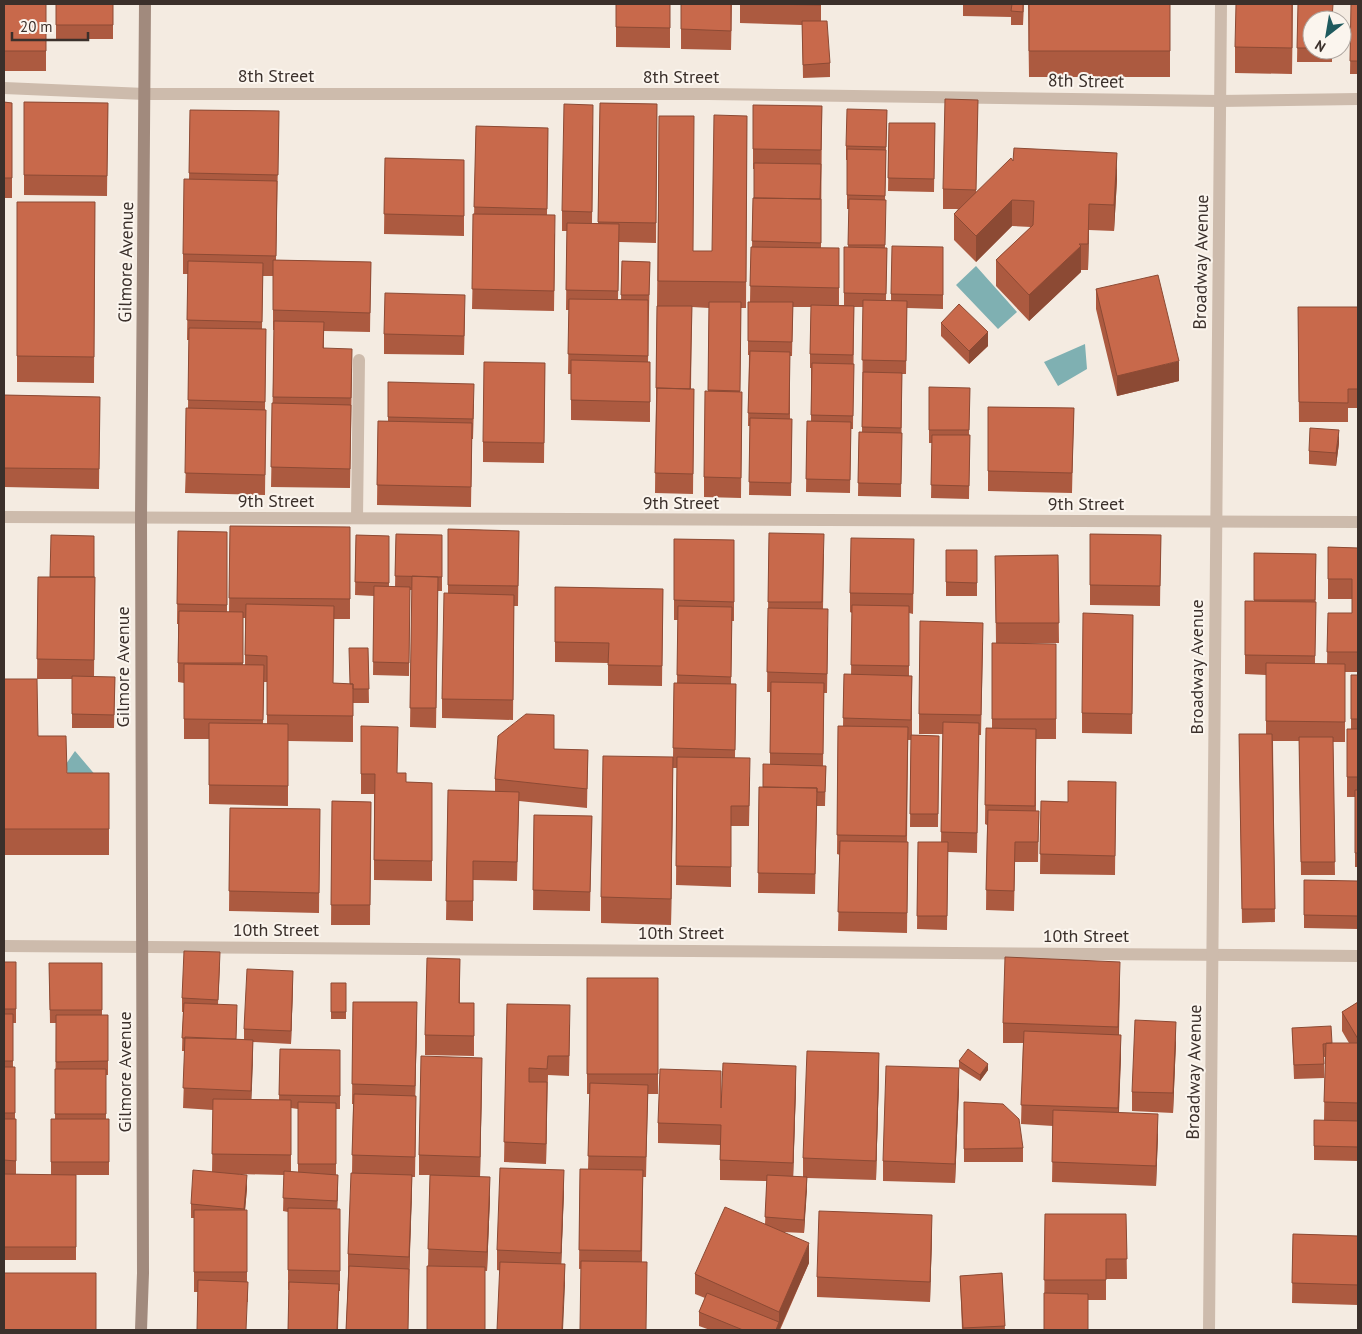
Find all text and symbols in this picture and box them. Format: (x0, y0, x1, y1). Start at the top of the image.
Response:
scale bar (12, 10, 89, 42)
north arrow (1302, 10, 1352, 60)
text: 20 m (20, 17, 53, 36)
text: N (1312, 36, 1329, 56)
street label: 8th Street (238, 64, 314, 87)
street label: 8th Street (643, 65, 719, 88)
street label: 8th Street (1048, 68, 1124, 93)
street label: Broadway Avenue (1188, 194, 1213, 330)
street label: Gilmore Avenue (113, 201, 138, 323)
street label: 9th Street (238, 489, 314, 512)
street label: 9th Street (643, 491, 719, 514)
street label: 9th Street (1048, 492, 1124, 515)
street label: Broadway Avenue (1185, 599, 1208, 735)
street label: Gilmore Avenue (111, 606, 134, 728)
street label: 10th Street (233, 918, 319, 941)
street label: 10th Street (638, 921, 724, 944)
street label: 10th Street (1043, 924, 1129, 947)
street label: Broadway Avenue (1181, 1004, 1206, 1140)
street label: Gilmore Avenue (113, 1011, 136, 1133)

